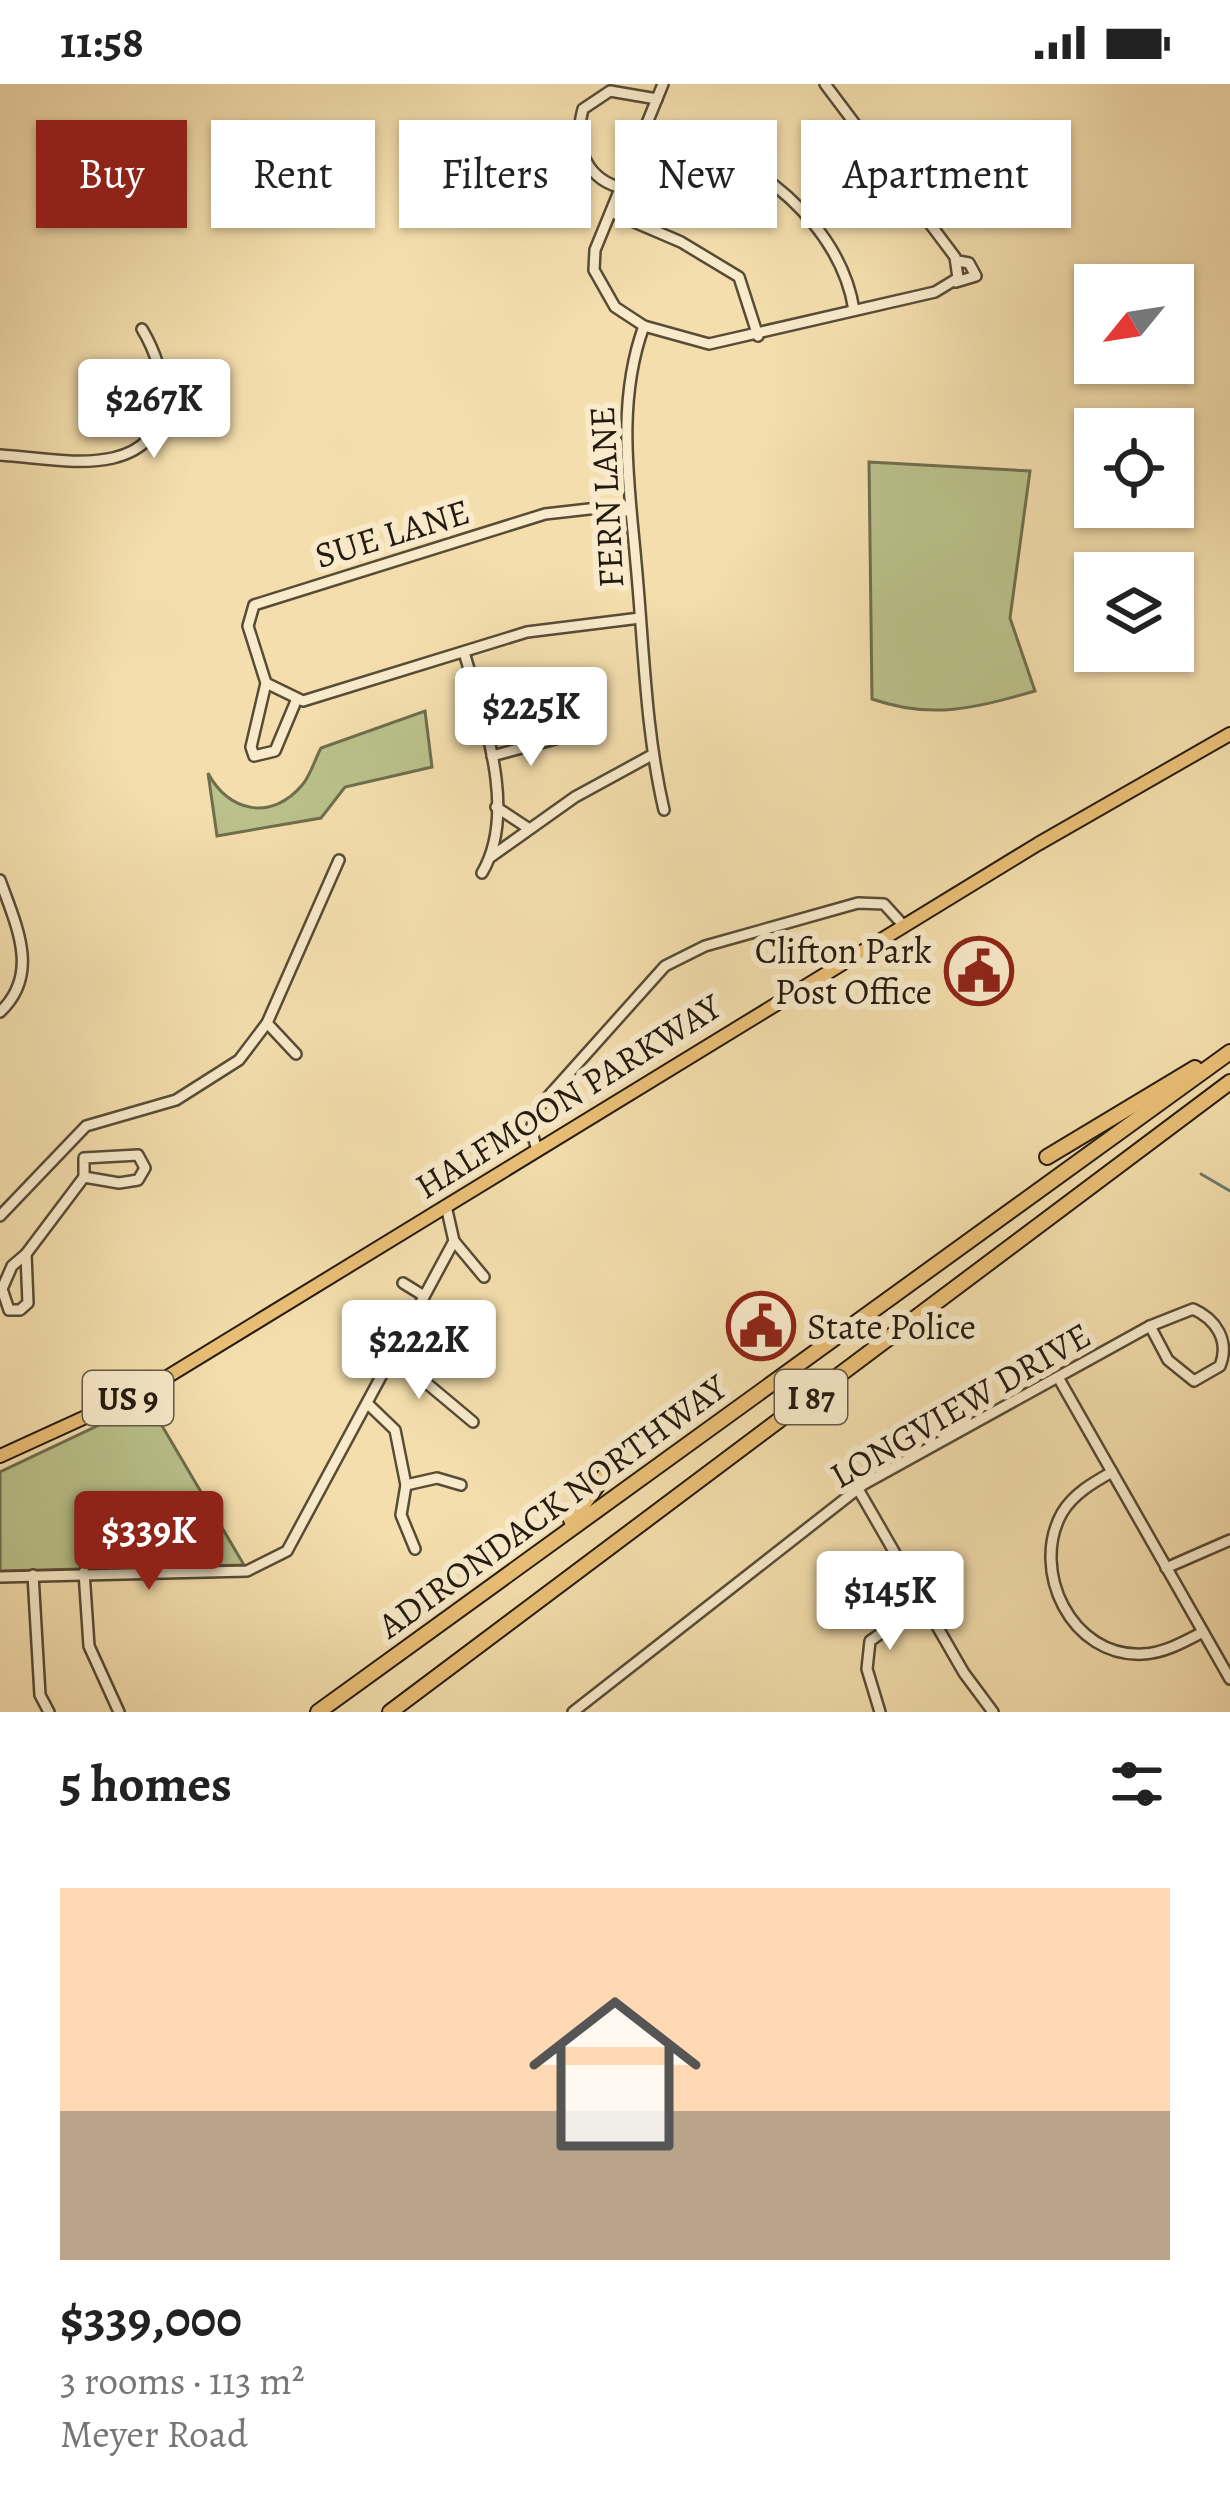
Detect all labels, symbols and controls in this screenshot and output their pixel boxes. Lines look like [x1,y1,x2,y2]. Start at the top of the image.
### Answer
text: 11:58 [60,11,144,73]
chip: Buy [36,120,187,228]
chip: Rent [211,120,375,228]
chip: Filters [399,120,591,228]
chip: New [615,120,777,228]
chip: Apartment [801,120,1071,228]
north arrow [1074,264,1194,384]
map controls [1074,264,1194,672]
pin: $267K [70,359,238,461]
text: $267K [105,371,203,424]
street label: FERN LANE [577,405,635,589]
button: locate [1074,408,1194,528]
street label: SUE LANE [309,486,475,580]
button: layers [1074,552,1194,672]
pin: $225K [447,667,615,769]
text: $225K [482,679,580,732]
place label: Clifton Park Post Office [755,926,932,1016]
public building icon: Clifton Park Post Office [944,936,1014,1006]
street label: HALFMOON PARKWAY [406,981,732,1210]
public building icon: State Police [726,1291,796,1361]
pin: $222K [335,1300,503,1402]
place label: State Police [807,1302,976,1351]
street label: LONGVIEW DRIVE [821,1310,1099,1500]
text: $222K [369,1312,469,1365]
street label: ADIRONDACK NORTHWAY [367,1362,738,1650]
road number: I 87 [775,1370,847,1424]
road number: US 9 [83,1371,173,1425]
pin: $339K [65,1491,233,1593]
text: $339K [101,1503,197,1556]
pin: $145K [806,1551,974,1653]
text: $145K [844,1563,936,1616]
text: 5 homes [60,1749,232,1819]
icon: filters [1104,1751,1170,1817]
icon: home [507,1966,723,2182]
text: $339,000 [60,2284,242,2354]
text: 3 rooms · 113 m² [60,2354,305,2407]
text: Meyer Road [60,2407,248,2460]

